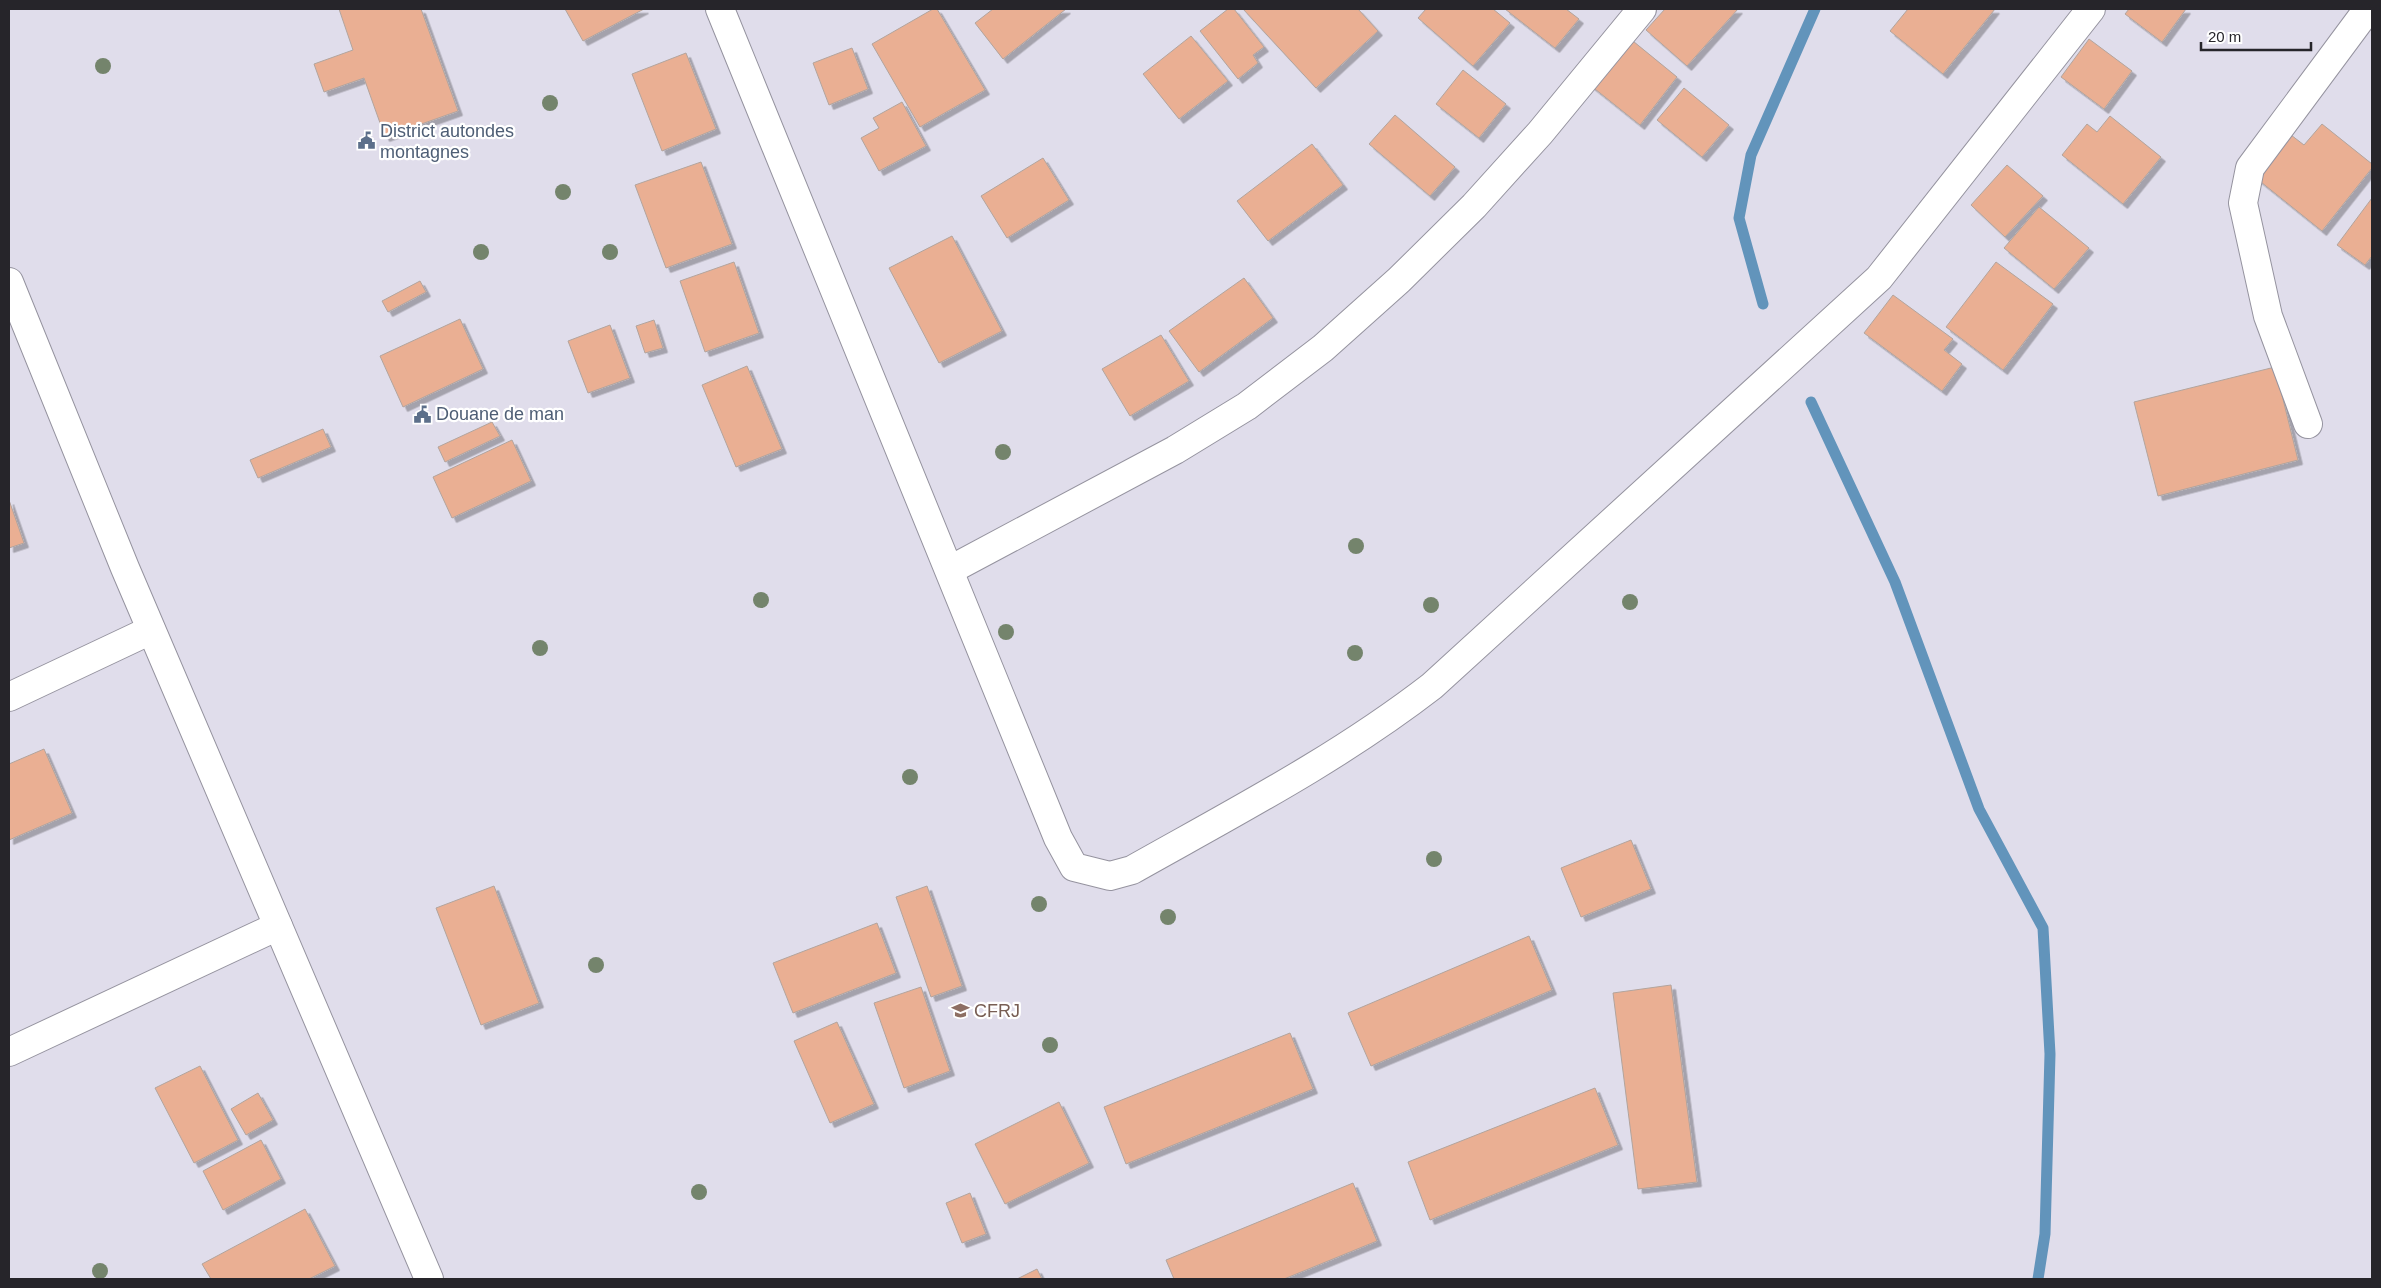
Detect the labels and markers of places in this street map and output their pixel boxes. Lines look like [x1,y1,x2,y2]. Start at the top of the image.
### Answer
place label: District autondes montagnes [380,121,514,162]
public building icon: District autondes montagnes [356,131,376,151]
public building icon: Douane de man [412,404,432,424]
place label: Douane de man [436,404,564,424]
school or university icon: CFRJ [950,1001,970,1021]
place label: CFRJ [974,1001,1020,1021]

